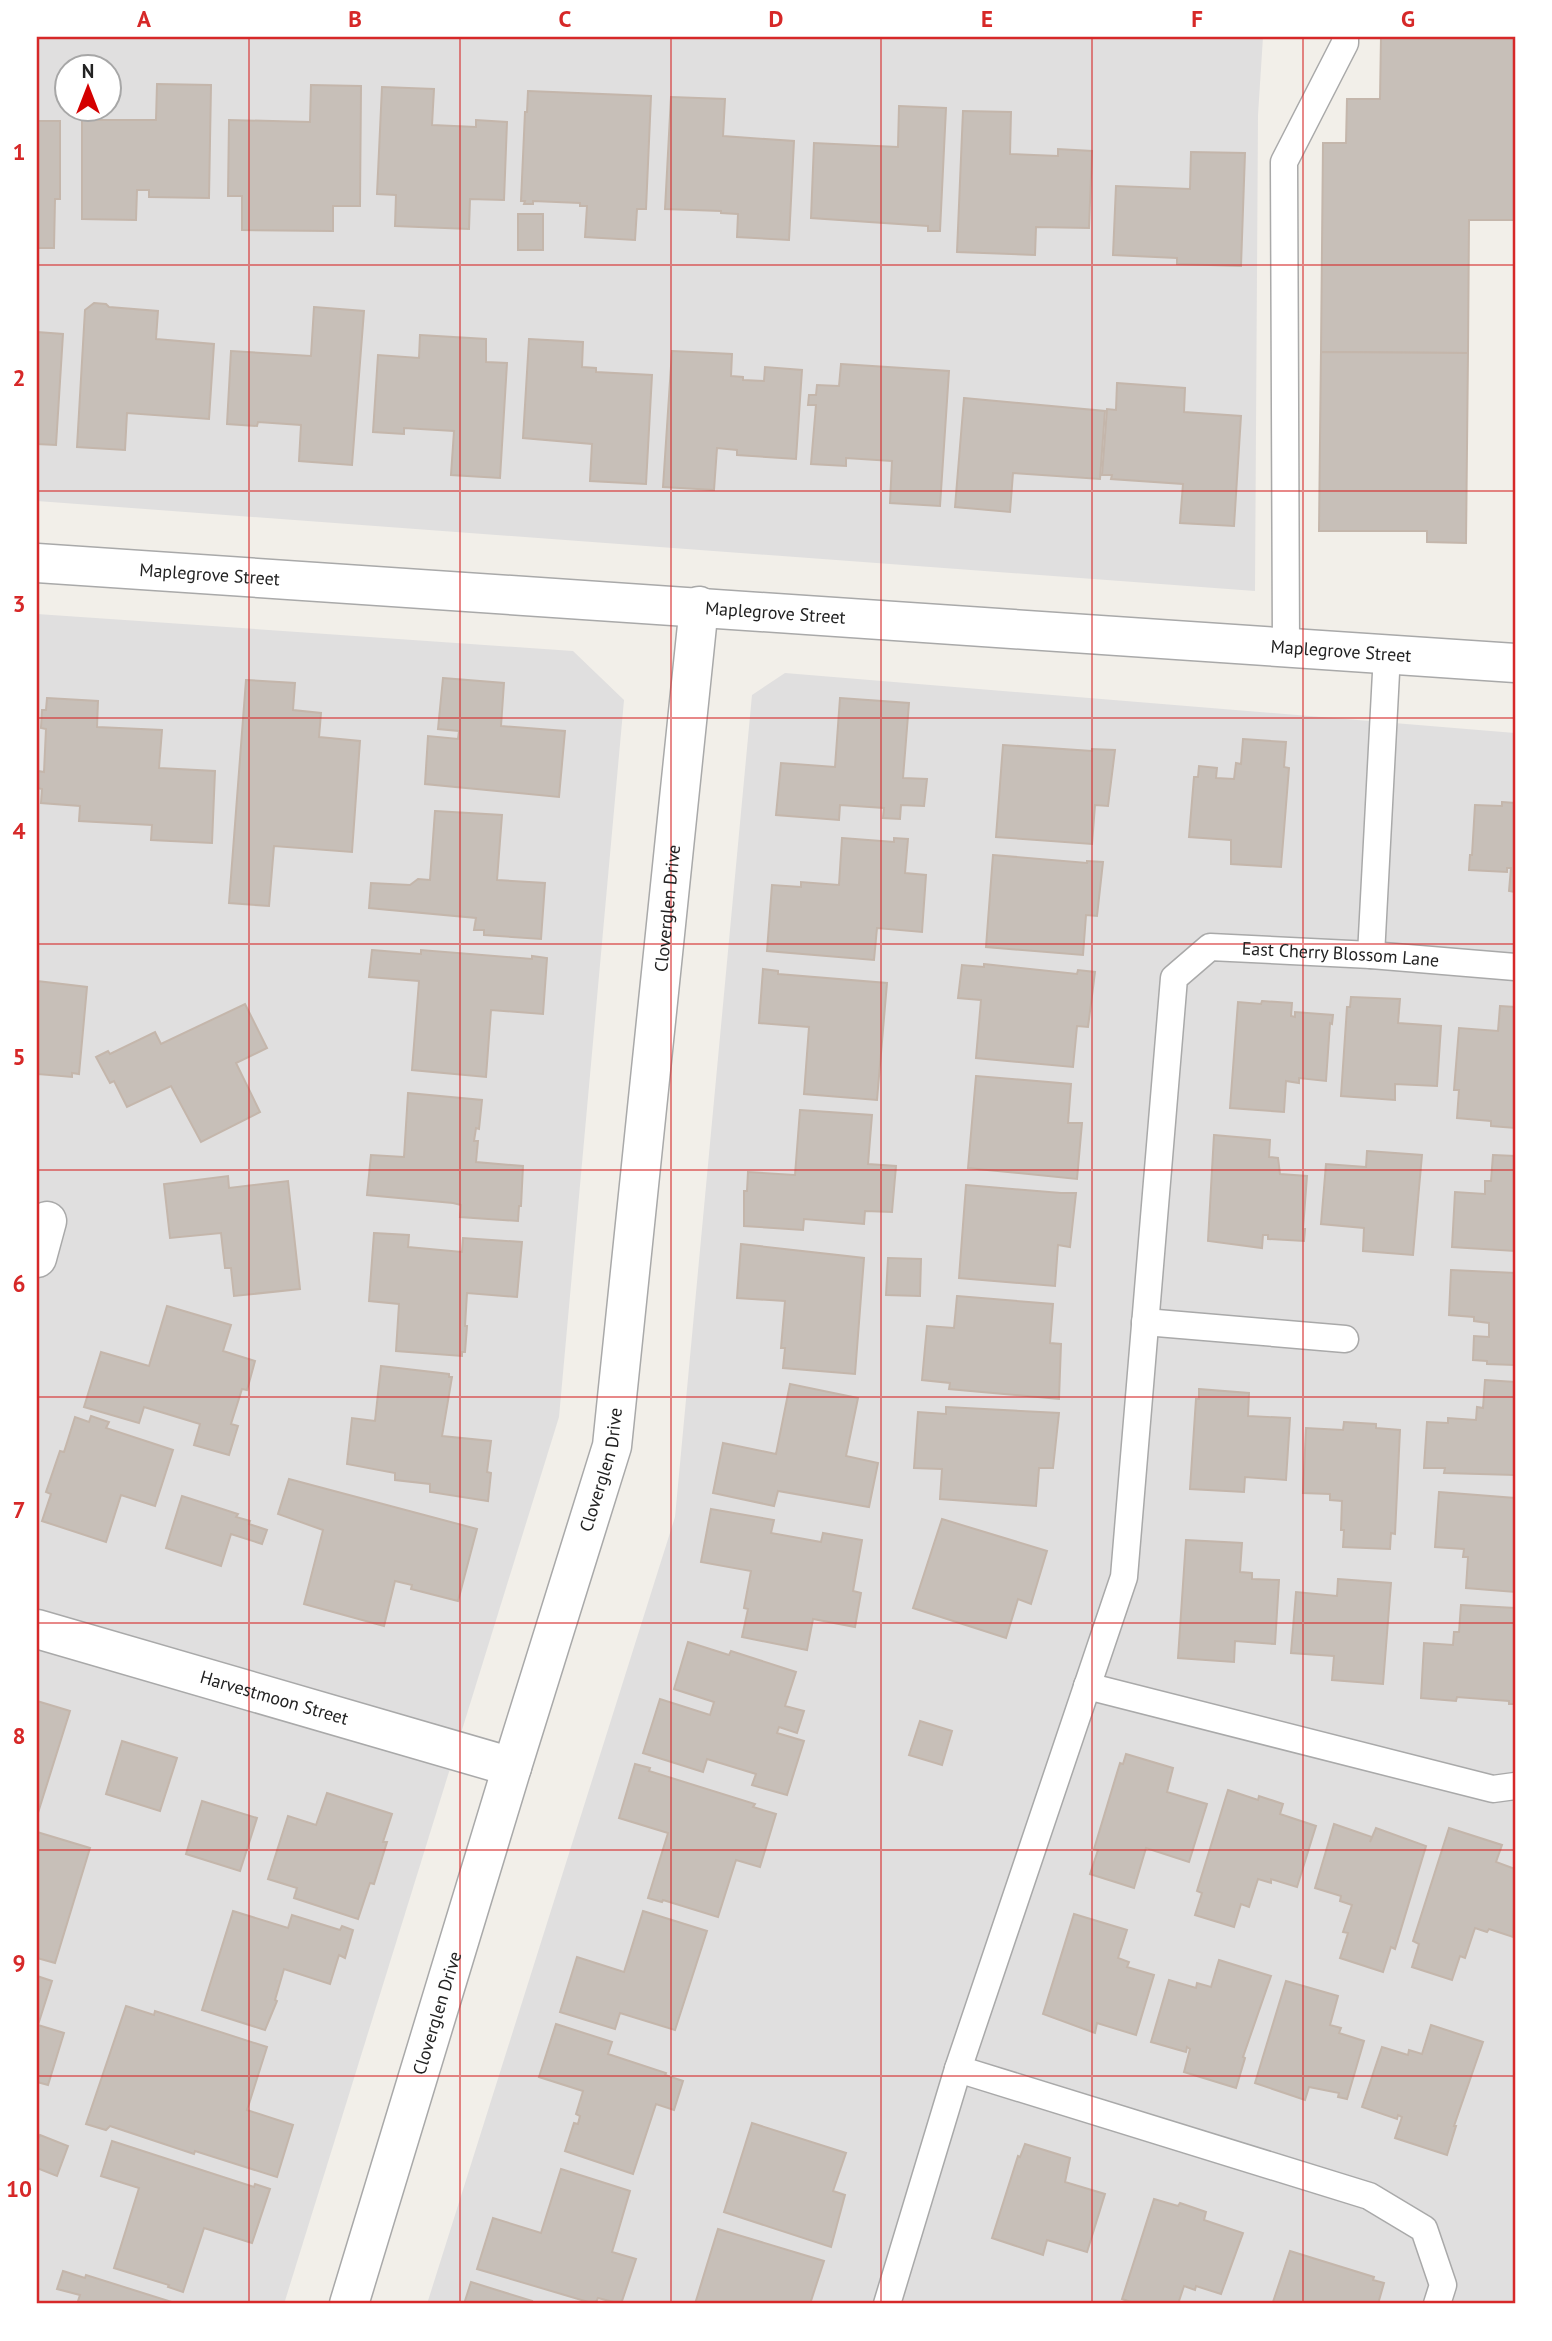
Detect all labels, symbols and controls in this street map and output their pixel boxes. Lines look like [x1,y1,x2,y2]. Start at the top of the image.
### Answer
text: A [137,4,151,33]
text: B [348,4,362,33]
text: C [559,4,572,33]
text: D [769,4,783,33]
text: E [981,4,993,33]
text: F [1191,4,1203,33]
text: G [1401,4,1415,33]
north arrow [52,52,122,122]
text: N [82,59,94,83]
text: 1 [12,137,26,166]
text: 2 [12,363,26,392]
street label: Maplegrove Street [139,558,281,590]
text: 3 [12,589,26,618]
street label: Maplegrove Street [704,596,846,629]
street label: Maplegrove Street [1270,635,1412,667]
text: 4 [12,816,26,845]
street label: Cloverglen Drive [649,843,685,973]
street label: East Cherry Blossom Lane [1241,937,1440,972]
text: 5 [12,1042,26,1071]
text: 6 [12,1269,26,1298]
street label: Cloverglen Drive [574,1406,627,1535]
text: 7 [12,1495,26,1524]
street label: Harvestmoon Street [198,1665,351,1730]
text: 8 [12,1721,26,1750]
text: 9 [12,1948,26,1977]
street label: Cloverglen Drive [407,1948,466,2077]
text: 10 [6,2174,32,2203]

